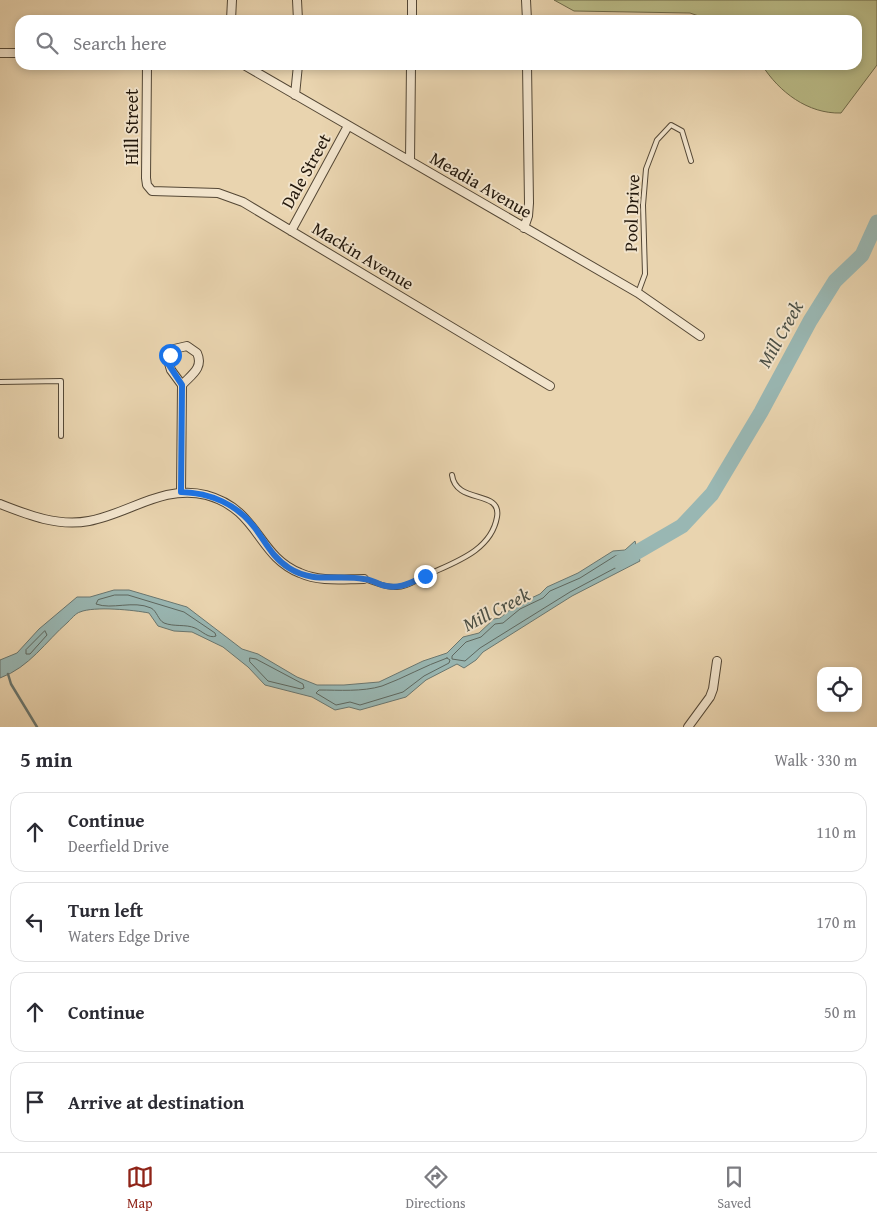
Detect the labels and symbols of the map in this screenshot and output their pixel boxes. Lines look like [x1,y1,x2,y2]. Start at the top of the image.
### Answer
street label: Hill Street [118,88,145,165]
street label: Dale Street [274,128,338,213]
street label: Meadia Avenue [425,144,537,225]
street label: Pool Drive [617,174,646,252]
street label: Mackin Avenue [307,214,419,297]
water label: Mill Creek [750,295,810,372]
route start [159,344,182,367]
route end [414,565,437,588]
water label: Mill Creek [457,580,535,638]

